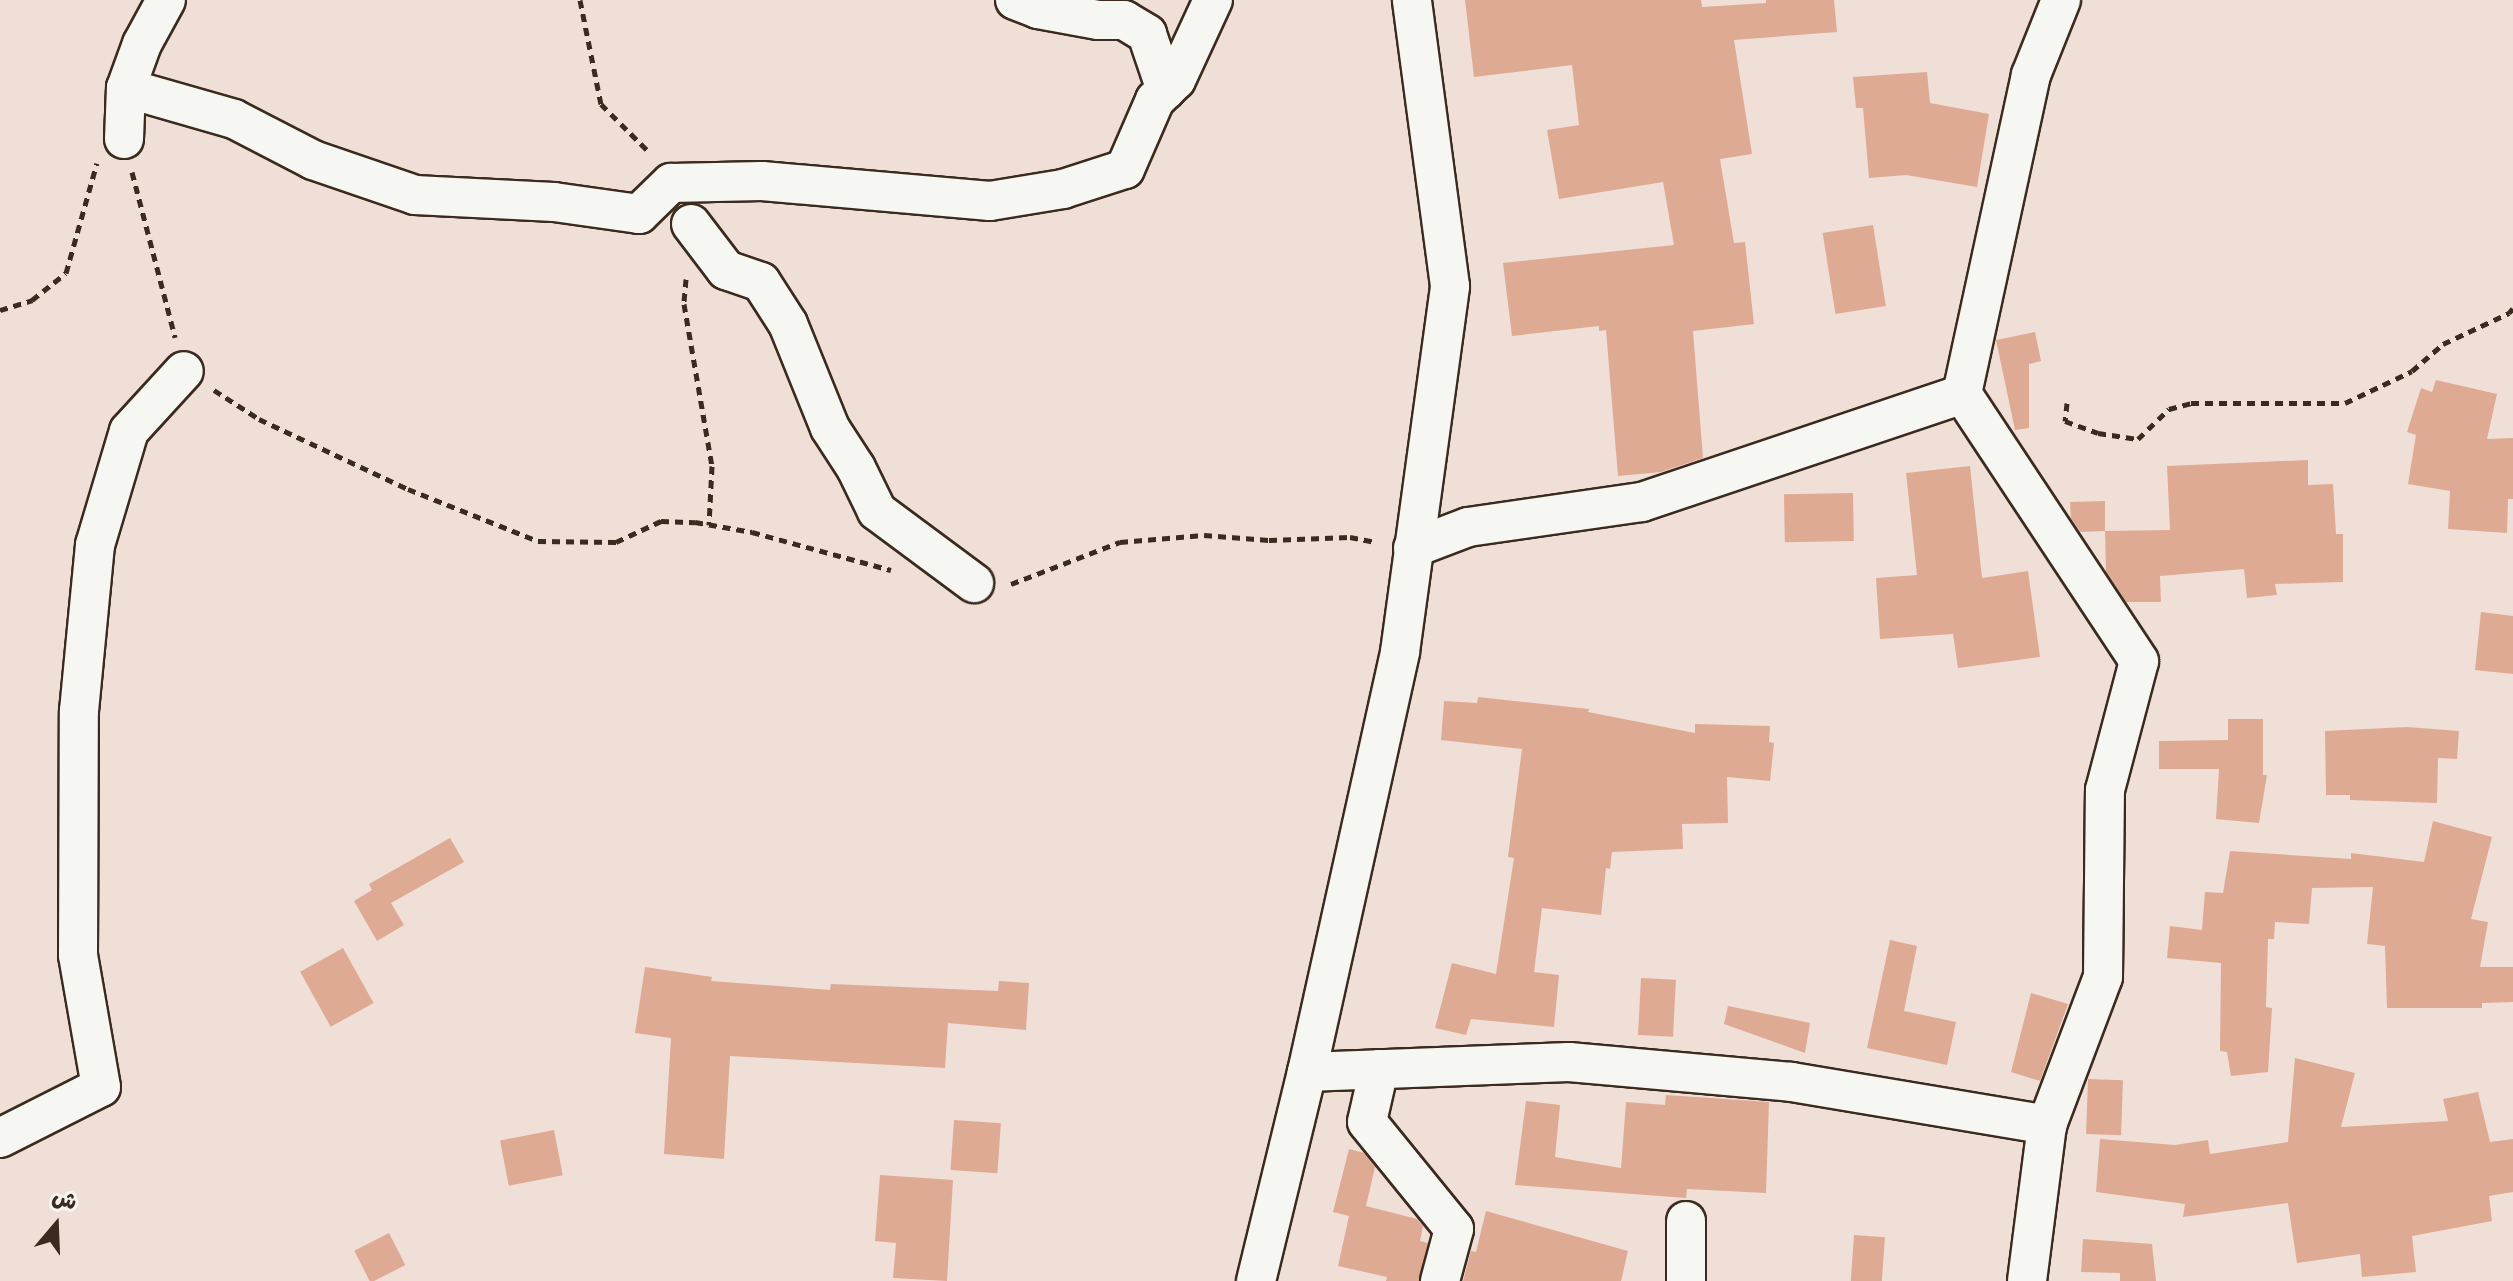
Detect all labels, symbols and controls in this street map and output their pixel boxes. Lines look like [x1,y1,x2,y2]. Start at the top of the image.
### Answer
text: ش [47,1183,80,1220]
north arrow [16,1185,96,1265]

